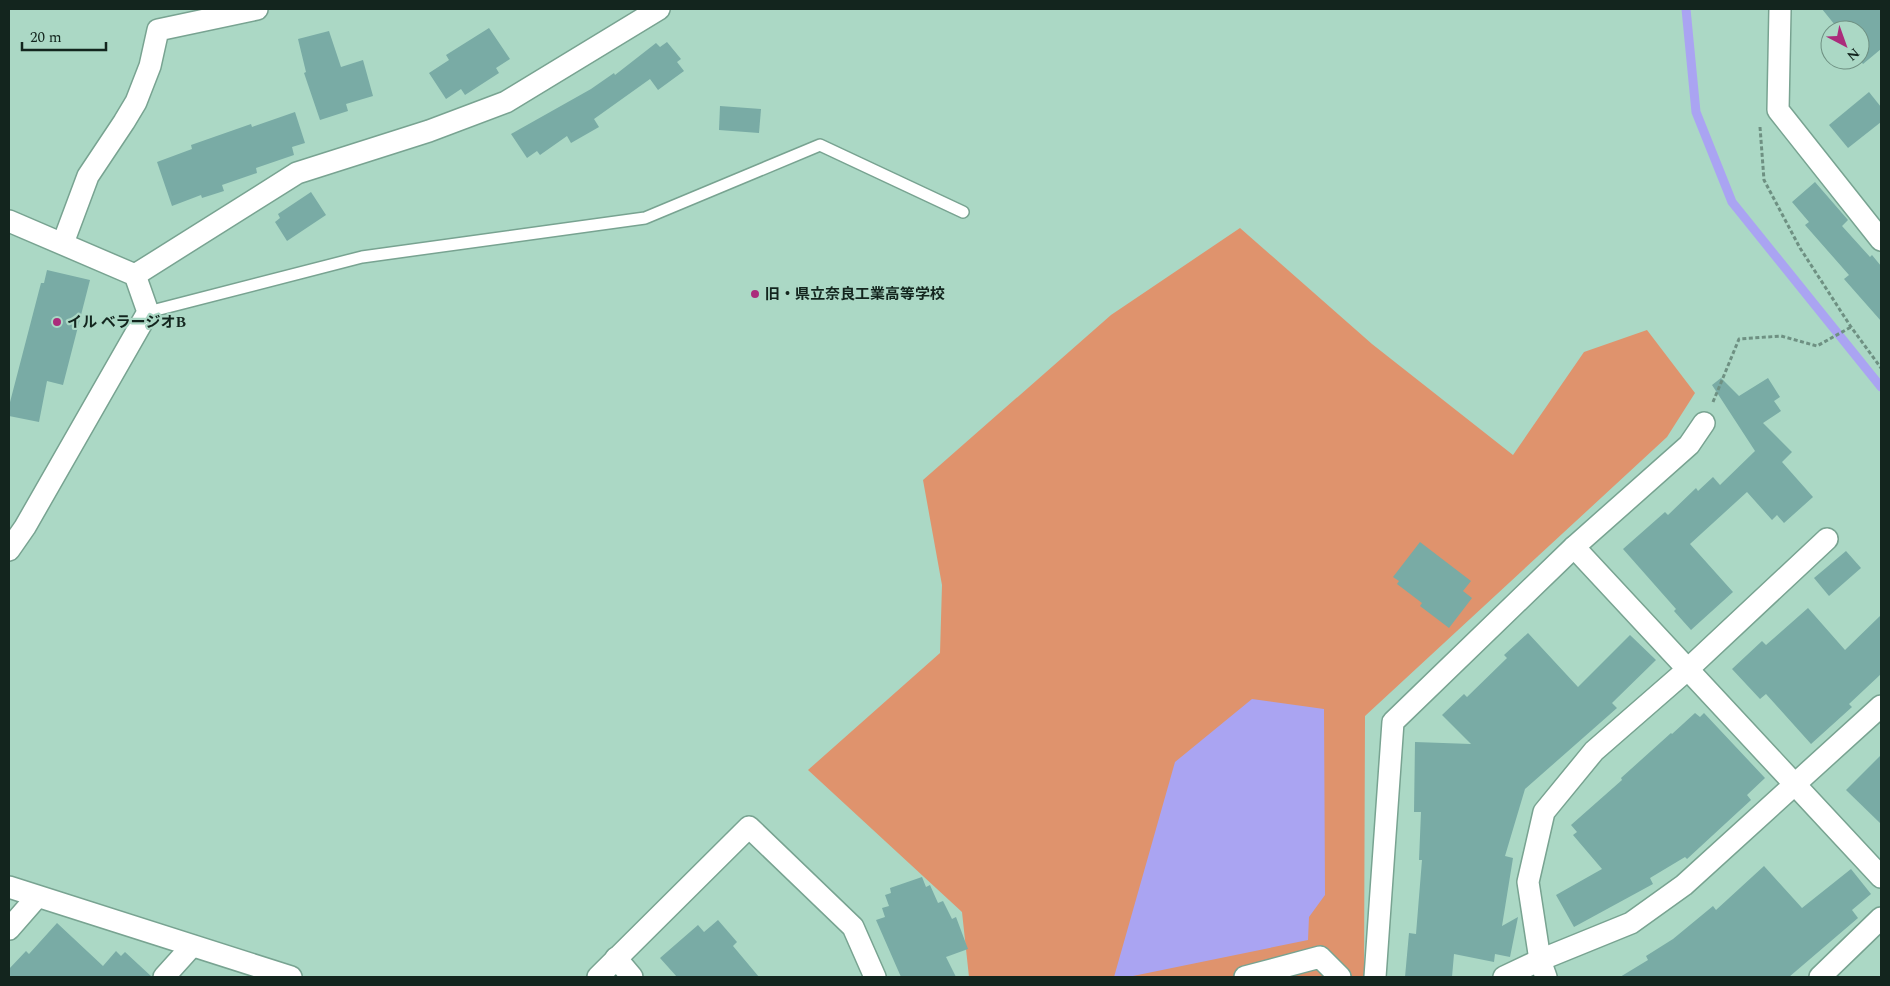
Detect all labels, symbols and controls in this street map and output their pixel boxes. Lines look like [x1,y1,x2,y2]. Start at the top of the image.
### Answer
scale bar [22,20,106,52]
north arrow [1820,20,1870,70]
text: 20 m [30,26,62,49]
text: N [1842,43,1864,66]
place label: 旧・県立奈良工業高等学校 [765,283,945,306]
marker: 旧・県立奈良工業高等学校 [749,288,761,300]
place label: イル ベラージオB [67,311,186,334]
marker: イル ベラージオB [51,316,63,328]

